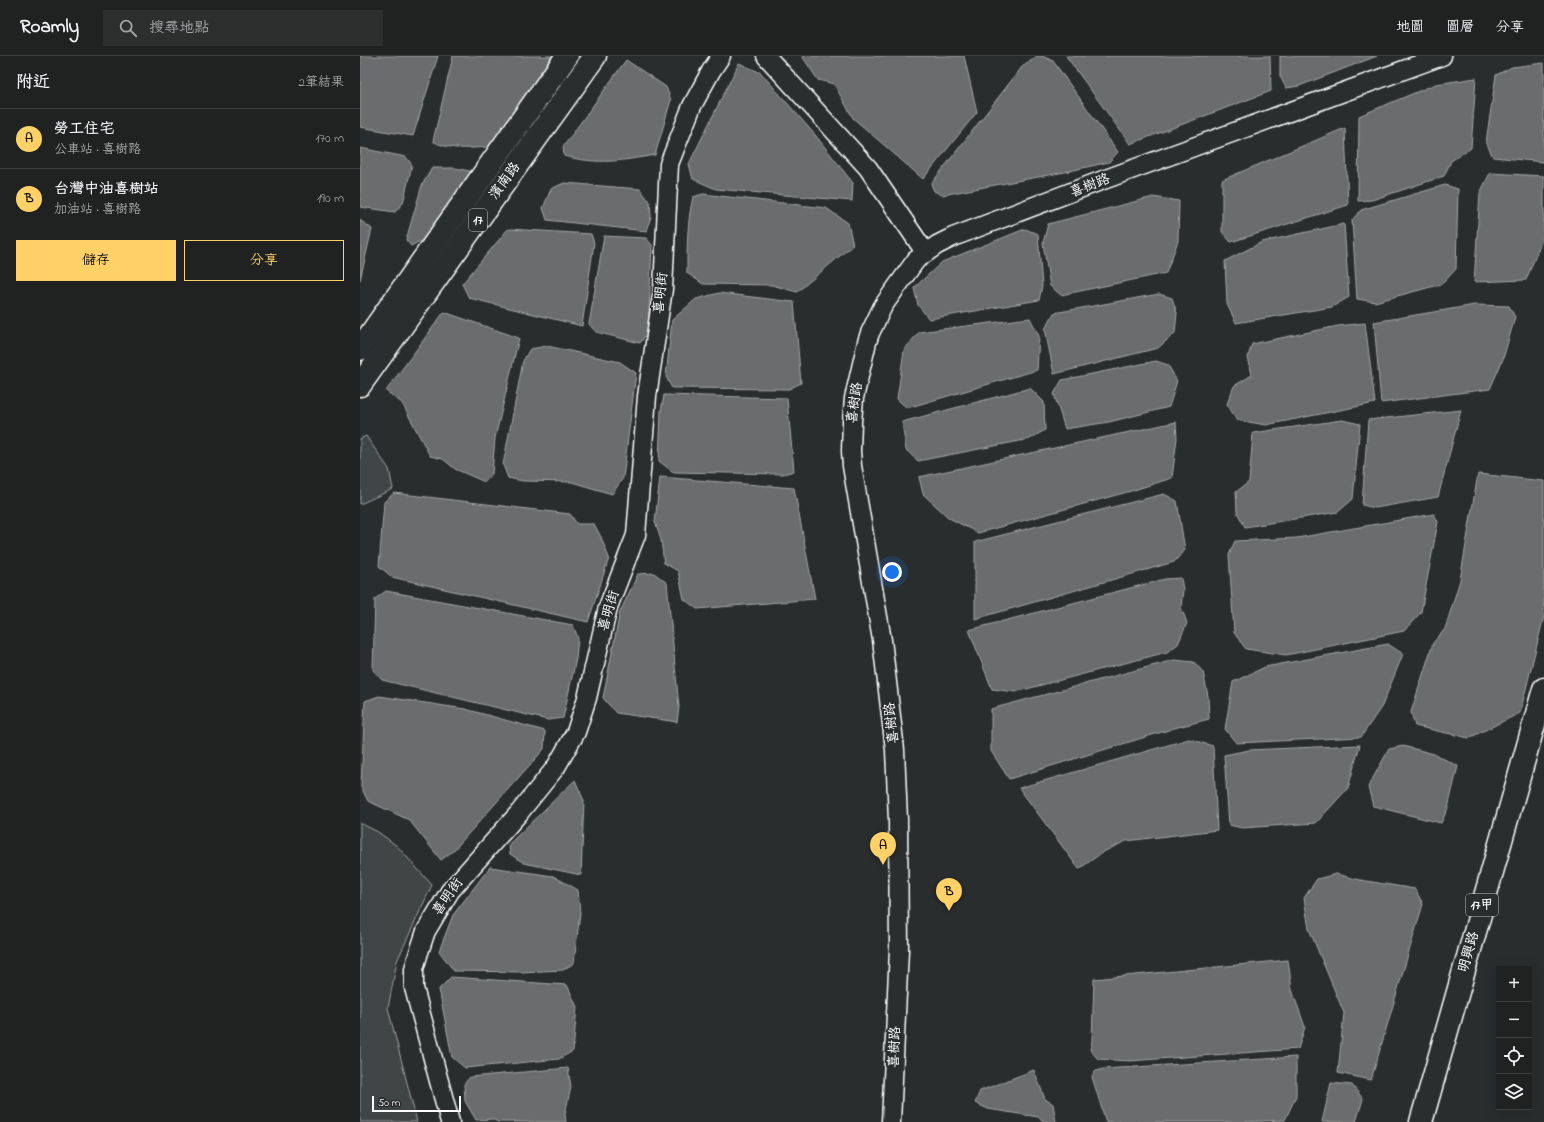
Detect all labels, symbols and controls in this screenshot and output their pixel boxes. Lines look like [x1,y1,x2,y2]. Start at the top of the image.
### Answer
search box [103,10,383,46]
text: Roamly [20,14,79,41]
icon: search [117,17,139,39]
text: 搜尋地點 [149,17,209,39]
text: 地圖 [1396,17,1424,38]
text: 圖層 [1446,17,1474,38]
text: 分享 [1496,17,1524,38]
text: 附近 [16,70,50,95]
text: 2筆結果 [299,73,344,92]
text: 勞工住宅 [54,118,114,140]
text: A [25,129,33,148]
text: 170 m [316,129,344,148]
text: 公車站 · 喜樹路 [54,140,141,159]
street label: 濱南路 [484,158,526,204]
street label: 喜樹路 [1067,169,1113,203]
text: 台灣中油喜樹站 [54,178,159,200]
text: B [25,189,33,208]
text: 190 m [317,189,344,208]
text: 加油站 · 喜樹路 [54,200,141,219]
road number: 17 [469,209,487,231]
button: 儲存 [16,240,176,281]
button: 分享 [184,240,344,281]
street label: 喜明街 [648,271,674,315]
street label: 喜樹路 [842,381,868,425]
your location [882,562,902,582]
street label: 喜明街 [593,588,625,634]
street label: 喜樹路 [879,701,905,745]
pin: A [870,832,896,865]
street label: 喜明街 [427,874,469,920]
pin: B [936,878,962,911]
road number: 17甲 [1466,894,1498,916]
street label: 明興路 [1453,929,1485,975]
map controls [1496,966,1532,1110]
button: + [1496,966,1532,1002]
button: − [1496,1002,1532,1038]
street label: 喜樹路 [883,1025,907,1069]
button: locate [1496,1038,1532,1074]
button: layers [1496,1074,1532,1110]
scale bar [372,1094,461,1113]
text: 50 m [378,1095,400,1111]

